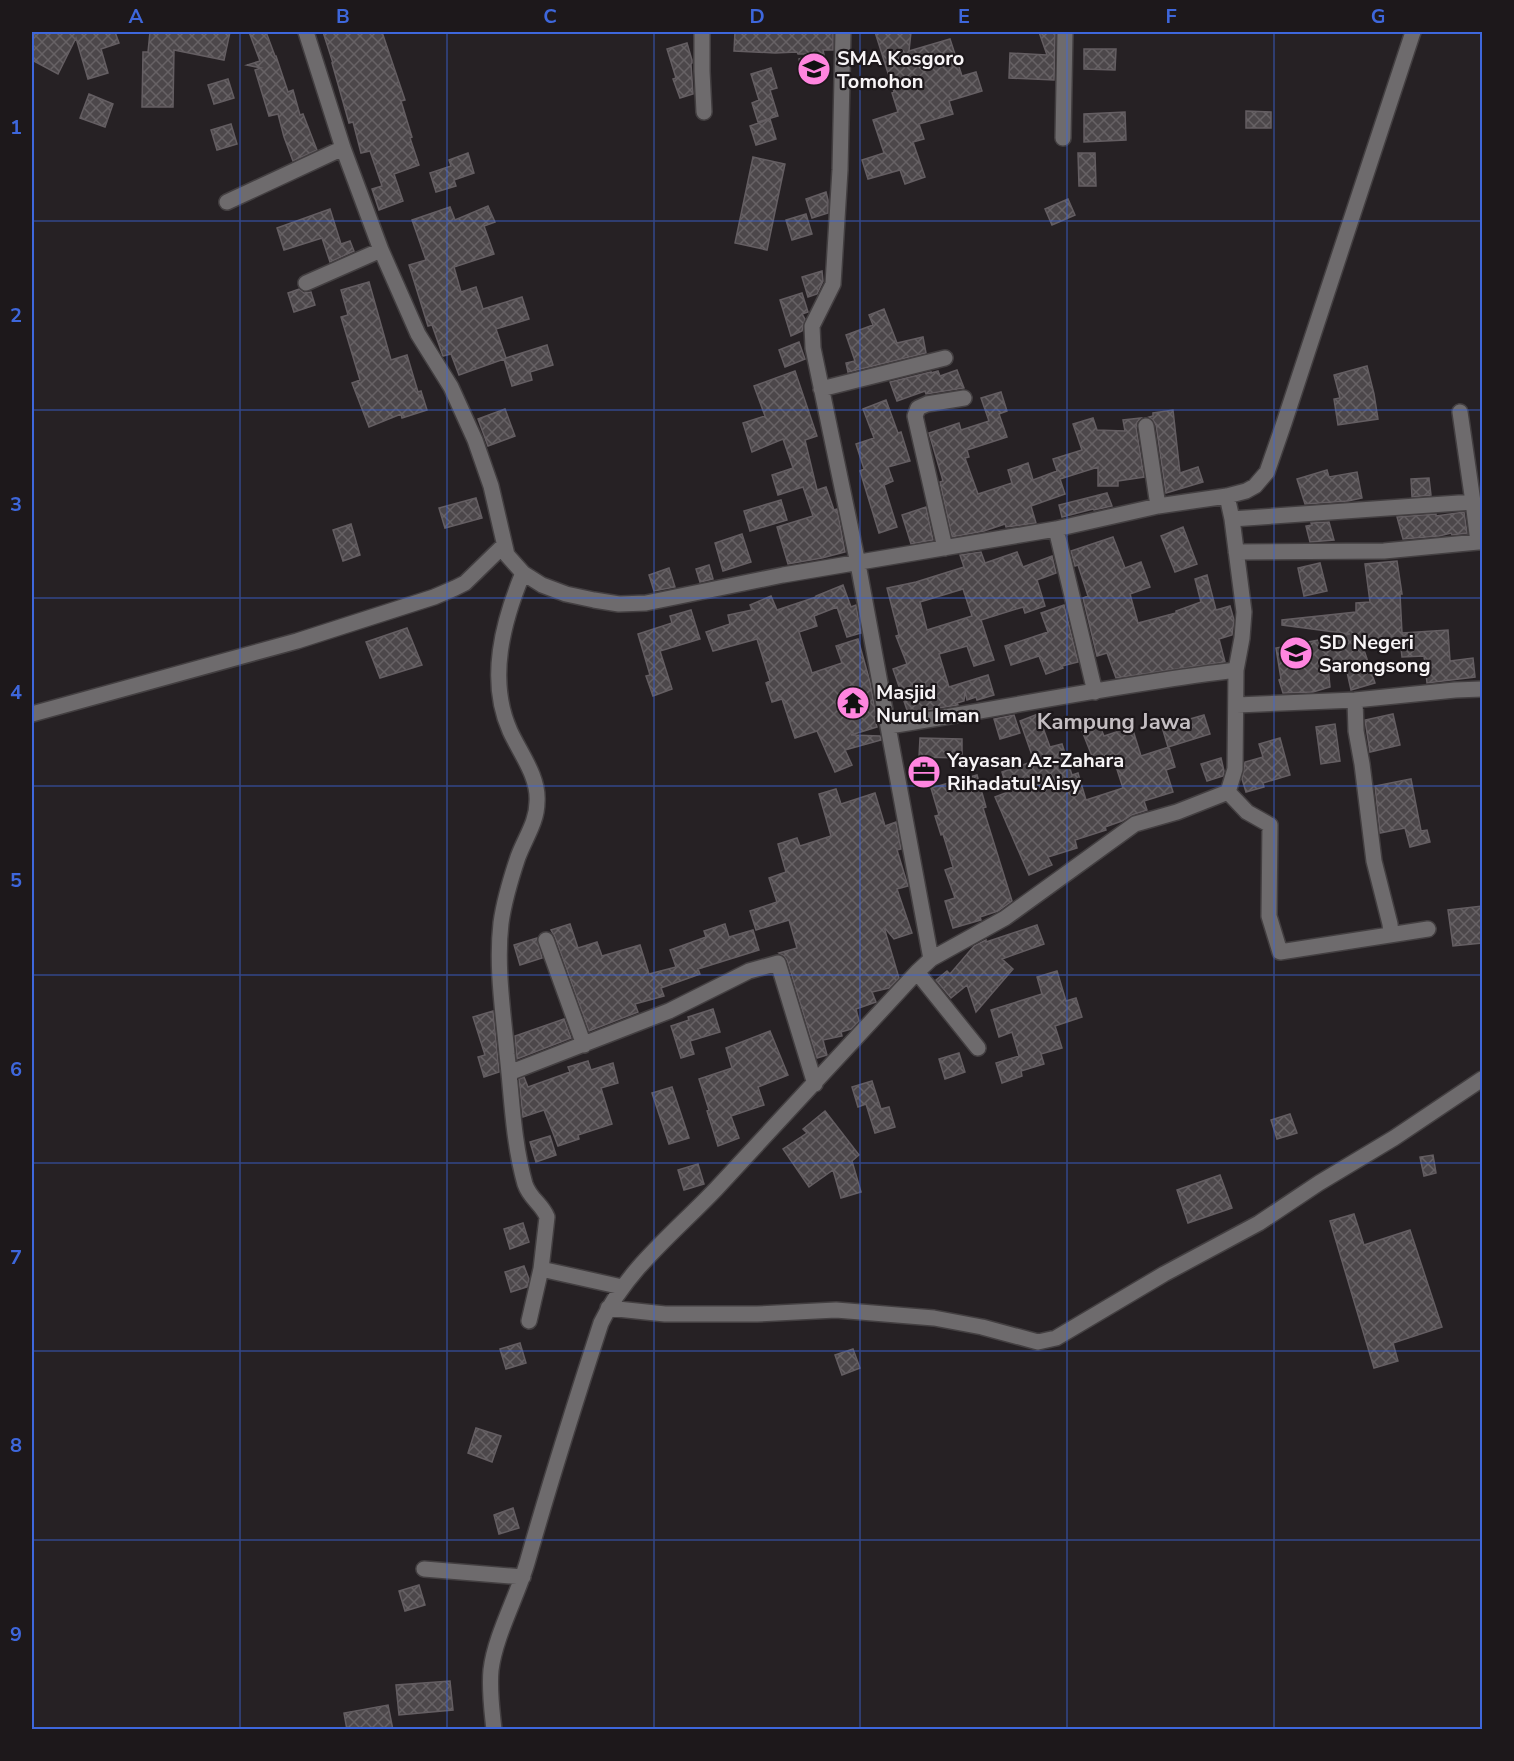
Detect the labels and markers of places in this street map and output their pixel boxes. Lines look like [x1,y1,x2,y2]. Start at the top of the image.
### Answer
place label: SMA Kosgoro Tomohon [837,45,964,95]
school or university icon: SMA Kosgoro Tomohon [796,51,832,87]
place label: SD Negeri Sarongsong [1319,629,1431,679]
school or university icon: SD Negeri Sarongsong [1278,635,1314,671]
place label: Masjid Nurul Iman [876,679,980,729]
temple icon: Masjid Nurul Iman [835,685,871,721]
place label: Yayasan Az-Zahara Rihadatul'Aisy [946,747,1124,797]
office icon: Yayasan Az-Zahara Rihadatul'Aisy [906,754,942,790]

